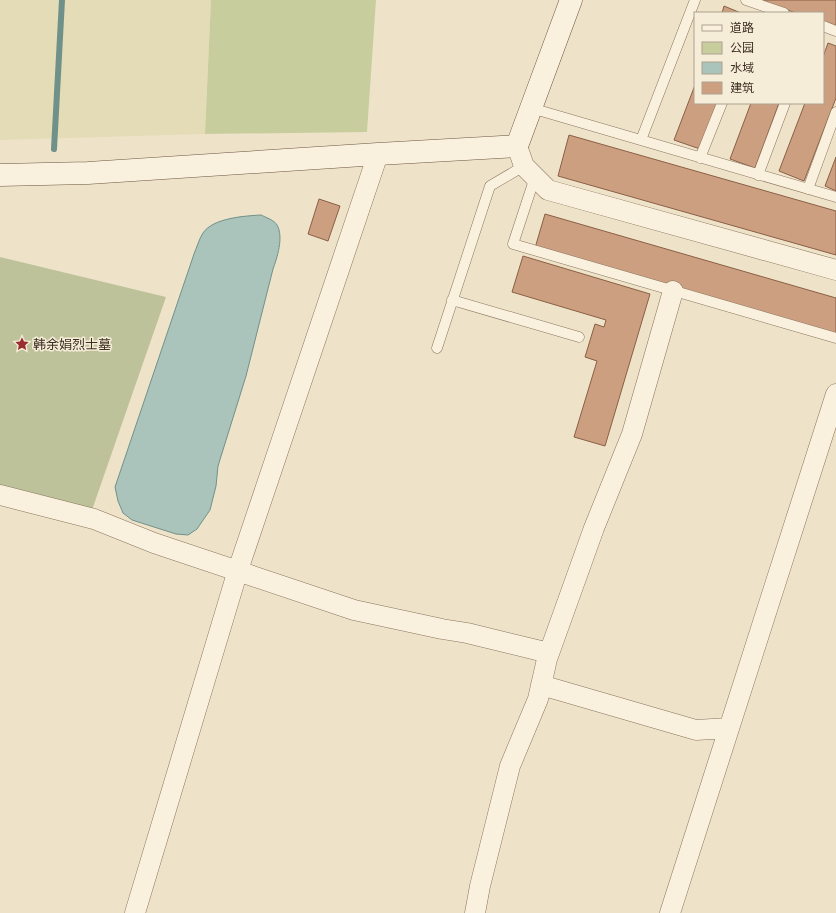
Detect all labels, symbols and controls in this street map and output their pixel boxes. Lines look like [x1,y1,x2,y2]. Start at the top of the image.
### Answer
legend [694,12,824,104]
text: 道路 [730,19,754,38]
text: 公园 [730,39,754,58]
text: 水域 [730,59,754,78]
text: 建筑 [730,79,754,98]
place label: 韩余娟烈士墓 [33,335,111,355]
place icon: 韩余娟烈士墓 [14,336,30,352]

